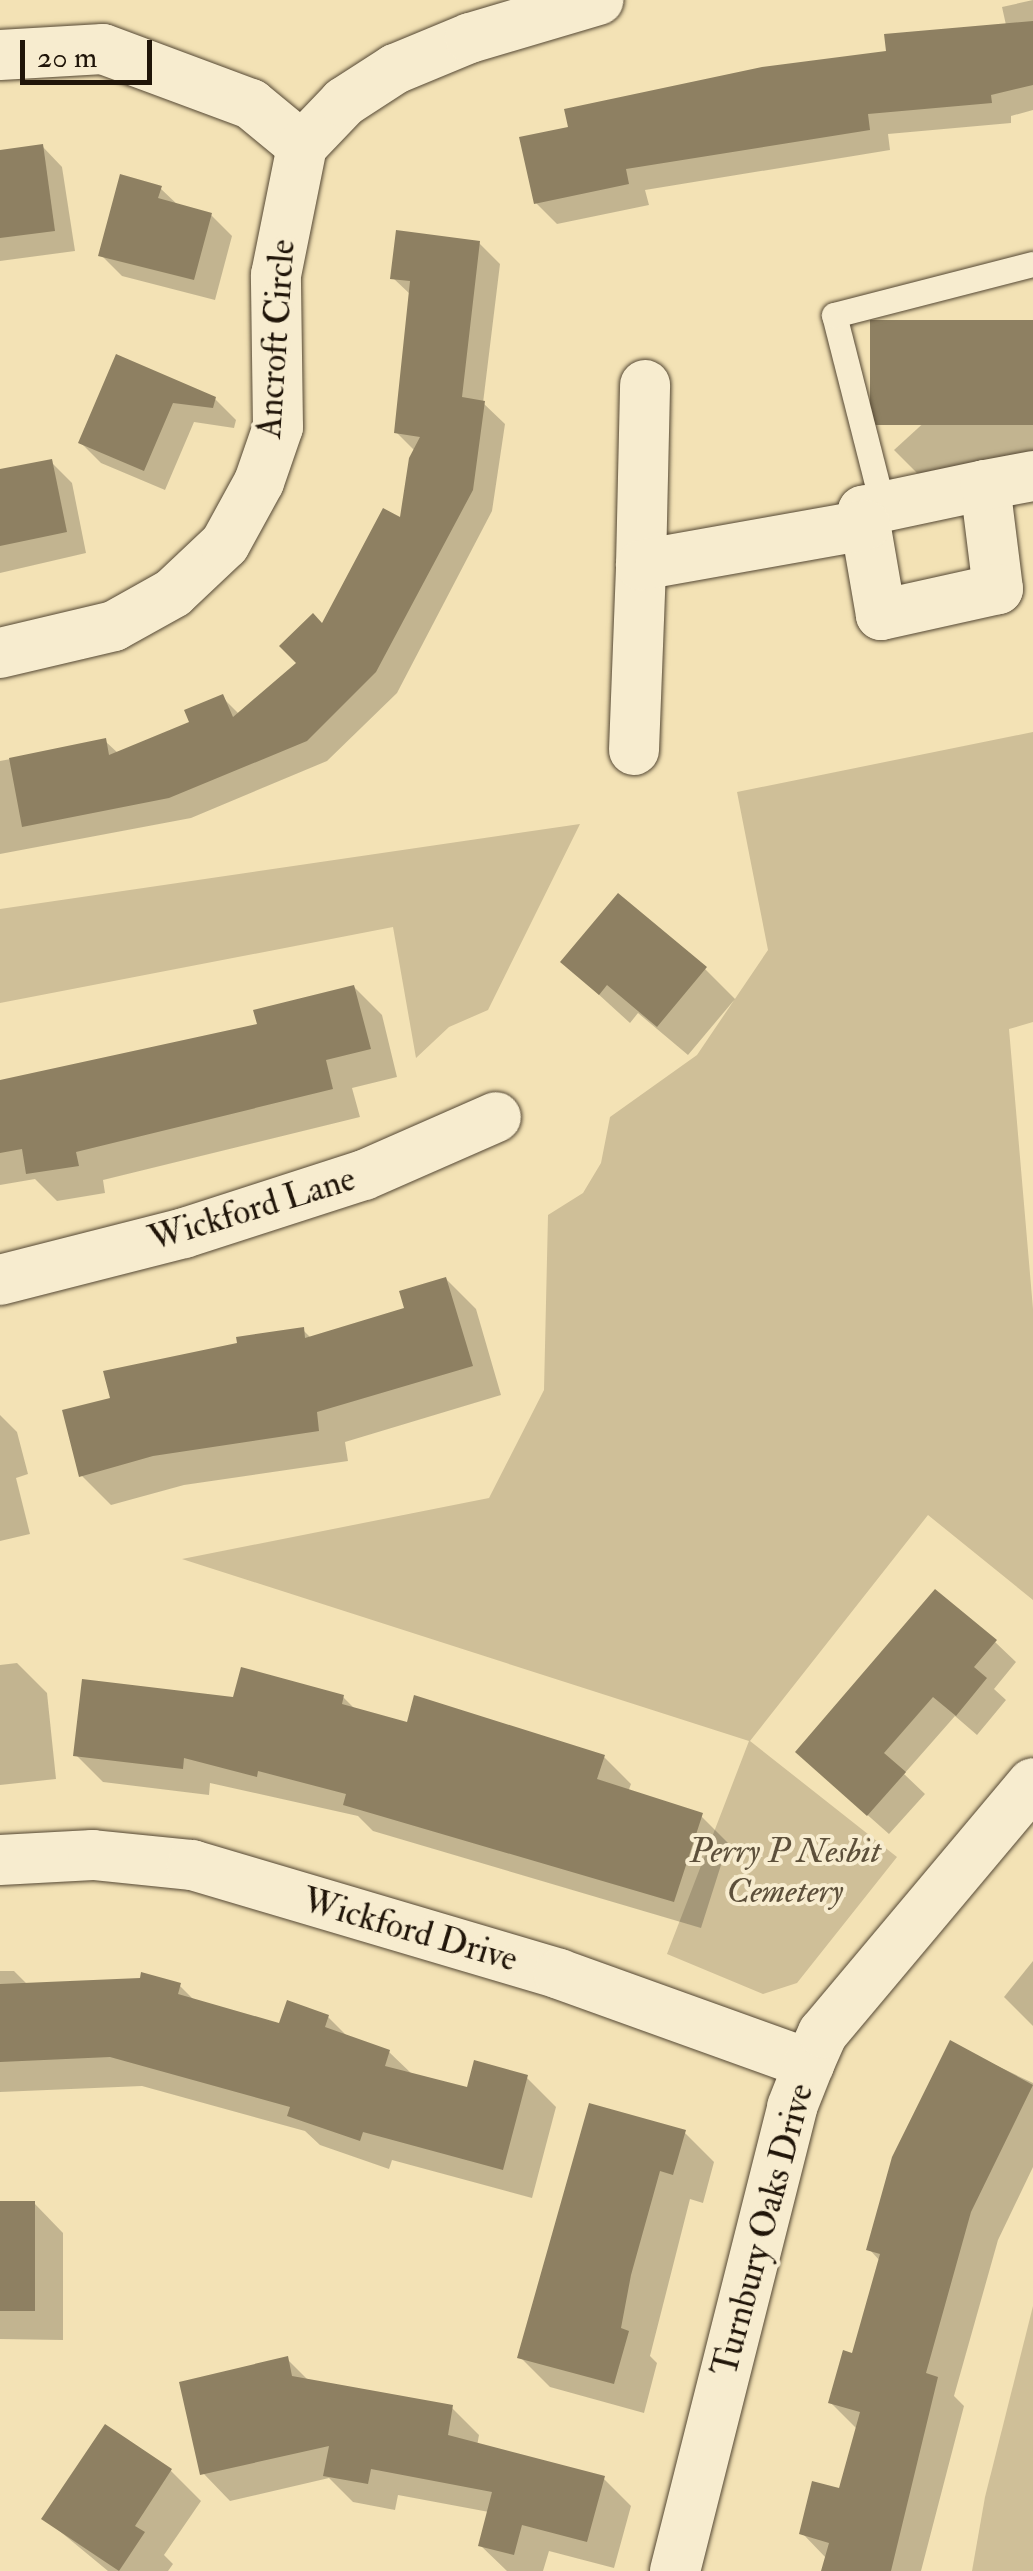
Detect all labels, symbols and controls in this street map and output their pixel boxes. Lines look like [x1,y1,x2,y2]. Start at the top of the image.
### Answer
scale bar [25,20,158,82]
text: 20 m [37,39,97,76]
street label: Ancroft Circle [248,238,304,440]
street label: Wickford Lane [144,1158,360,1260]
park label: Perry P Nesbit Cemetery [689,1830,881,1912]
street label: Wickford Drive [298,1879,522,1981]
street label: Turnbury Oaks Drive [704,2079,822,2381]

